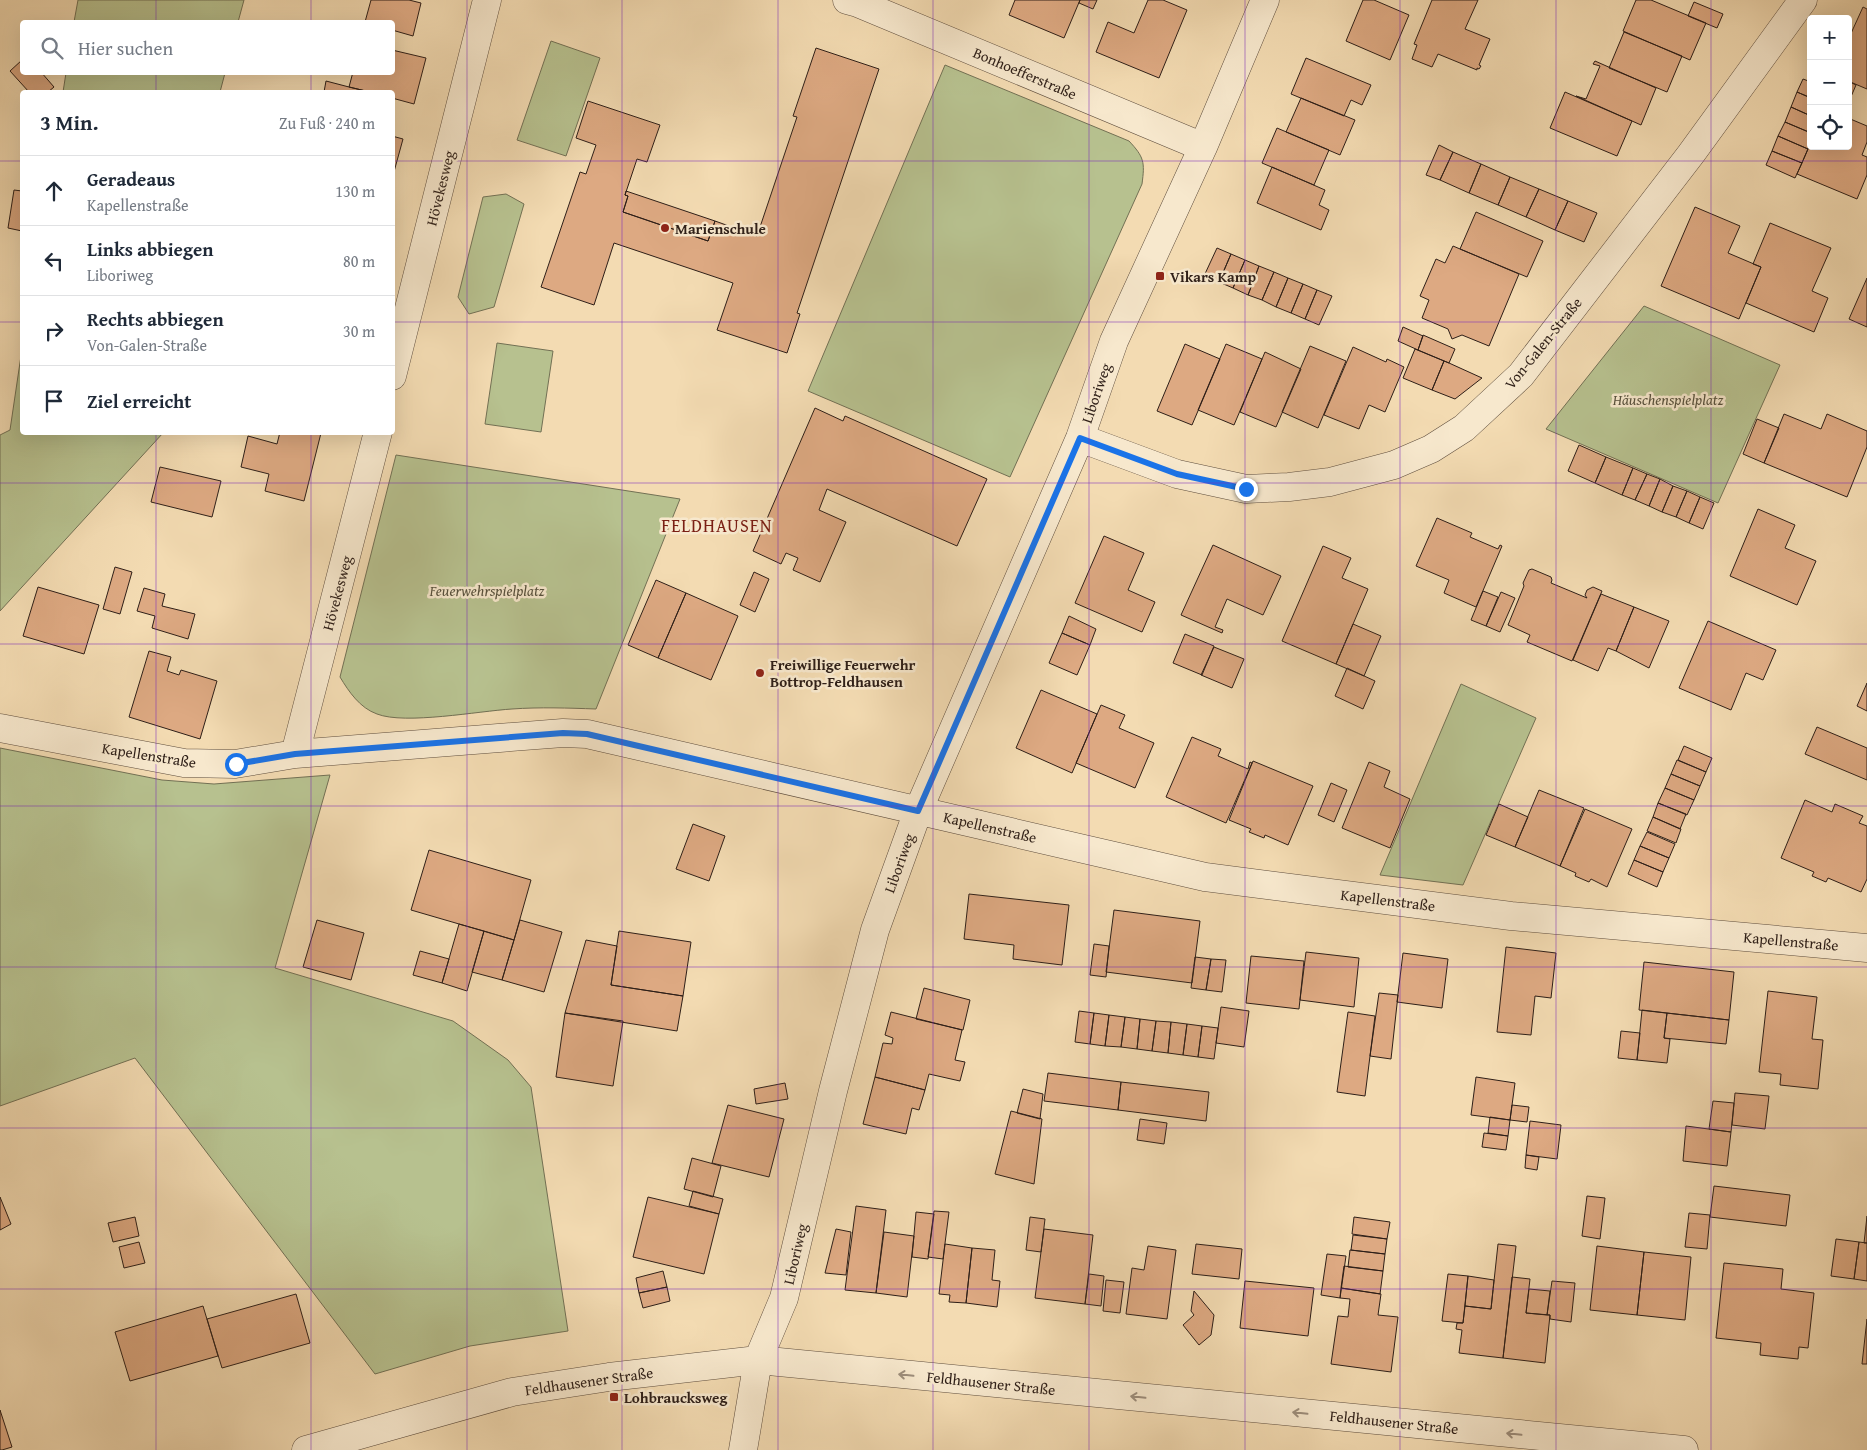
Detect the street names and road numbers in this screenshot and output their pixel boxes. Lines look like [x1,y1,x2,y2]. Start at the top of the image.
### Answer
street label: Bonhoefferstraße [970,42,1080,104]
street label: Hövekesweg [421,148,460,228]
street label: Von-Galen-Straße [1499,293,1587,393]
street label: Liboriweg [1076,360,1116,426]
street label: Hövekesweg [317,553,357,633]
street label: Kapellenstraße [100,737,198,773]
street label: Kapellenstraße [941,806,1039,848]
street label: Liboriweg [878,830,920,896]
street label: Kapellenstraße [1339,884,1437,916]
street label: Kapellenstraße [1743,926,1839,956]
street label: Liboriweg [778,1221,812,1287]
street label: Feldhausener Straße [524,1362,654,1400]
street label: Feldhausener Straße [926,1366,1056,1400]
street label: Feldhausener Straße [1329,1405,1459,1439]

